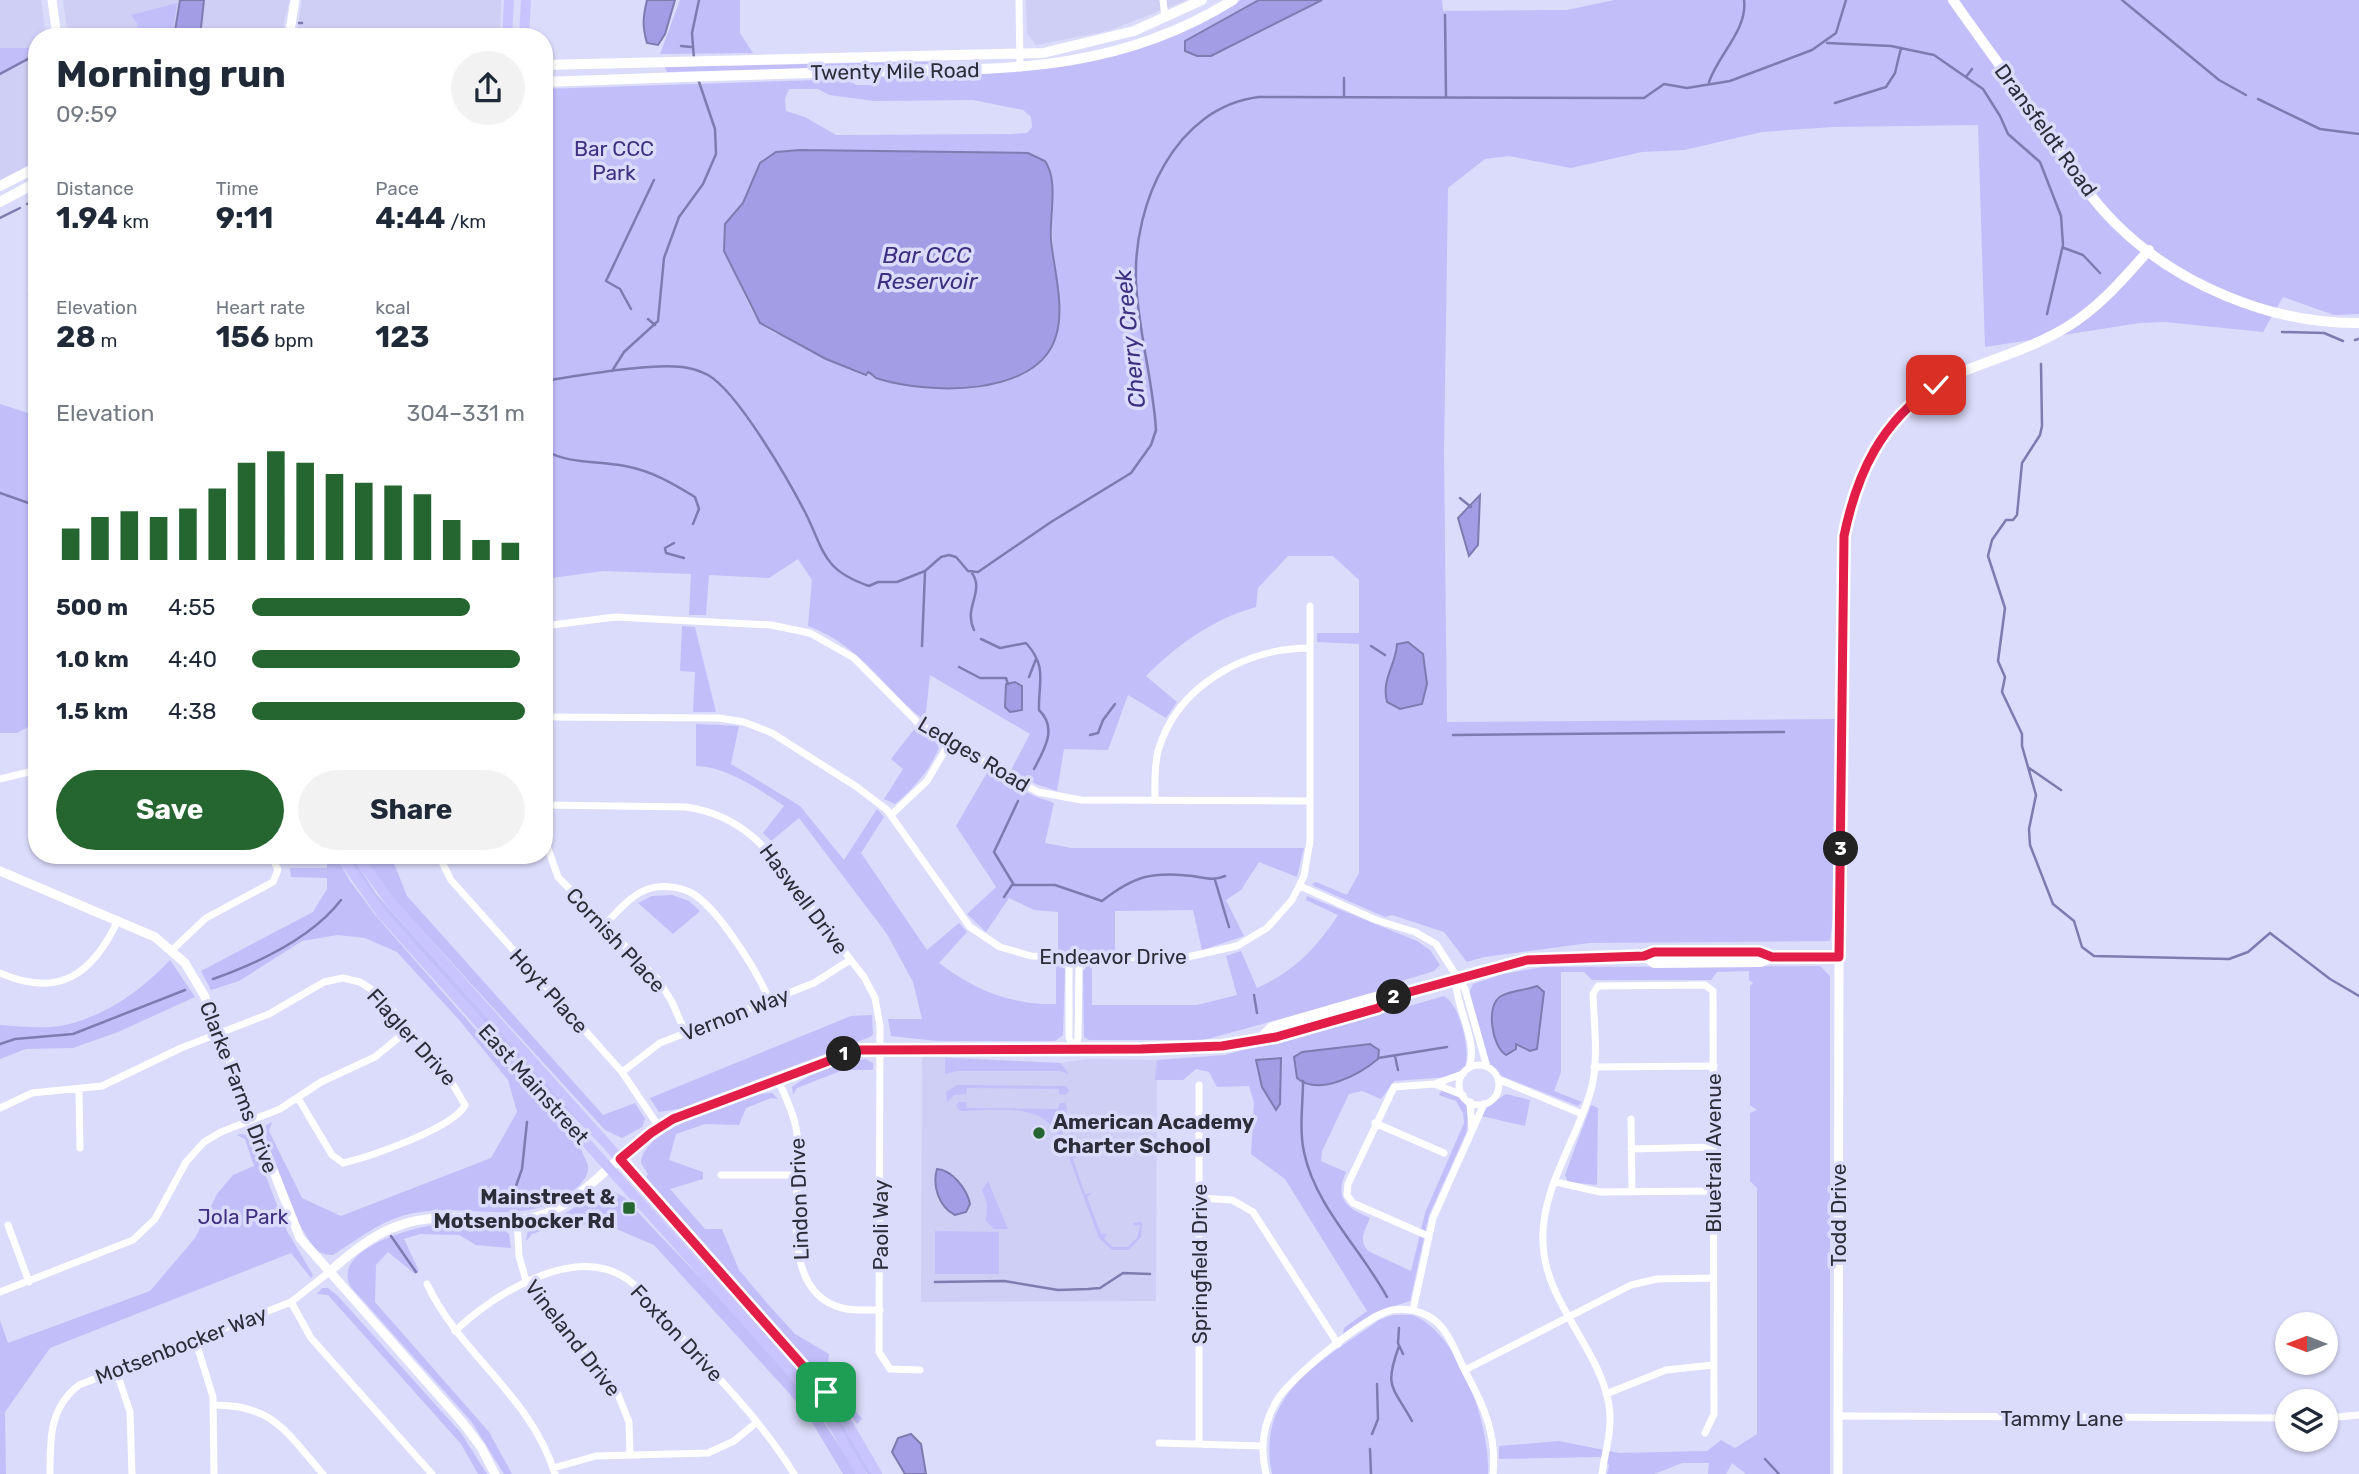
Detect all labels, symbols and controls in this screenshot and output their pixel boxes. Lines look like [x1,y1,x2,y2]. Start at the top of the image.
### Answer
text: Morning run [56,51,286,97]
button: share [451,51,525,125]
street label: Twenty Mile Road [810,57,980,85]
street label: Dransfeldt Road [1990,59,2102,201]
text: 09:59 [56,100,117,128]
park label: Bar CCC Park [574,136,654,185]
text: Distance [56,177,134,200]
text: Time [216,177,259,200]
text: Pace [375,177,419,200]
text: 1.94 [56,200,118,236]
text: 9:11 [216,200,273,236]
text: 4:44 [375,200,446,236]
text: km [118,210,149,233]
text: /km [446,210,486,233]
water label: Bar CCC Reservoir [877,241,979,295]
water label: Cherry Creek [1109,267,1151,410]
text: Elevation [56,296,137,319]
text: Heart rate [216,296,305,319]
text: kcal [375,296,410,319]
text: 28 [56,319,96,355]
text: 156 [216,319,269,355]
text: 123 [375,319,430,355]
text: m [96,329,117,352]
text: bpm [269,329,314,352]
pin [1906,355,1966,415]
icon: check [1917,366,1955,404]
text: Elevation [56,399,155,427]
text: 304–331 m [406,399,525,427]
text: 500 m [56,593,128,621]
text: 4:55 [168,593,216,621]
text: 1.0 km [56,645,129,673]
text: 4:40 [168,645,217,673]
text: 1.5 km [56,697,128,725]
text: 4:38 [168,697,217,725]
street label: Ledges Road [914,711,1034,797]
button: Save [56,770,284,850]
button: Share [298,770,525,850]
pin: 3 [1824,832,1858,866]
text: 3 [1834,837,1847,860]
street label: Haswell Drive [755,839,853,959]
street label: Cornish Place [561,882,671,998]
street label: Hoyt Place [505,944,593,1038]
street label: Endeavor Drive [1039,944,1187,969]
pin: 2 [1376,979,1412,1014]
street label: Vernon Way [677,982,793,1046]
street label: Flagler Drive [362,983,462,1091]
text: 2 [1387,985,1400,1008]
street label: Clarke Farms Drive [195,997,283,1177]
street label: East Mainstreet [474,1019,594,1149]
pin: 1 [826,1036,862,1072]
text: 1 [839,1042,848,1065]
street label: Bluetrail Avenue [1701,1073,1726,1233]
place label: American Academy Charter School [1053,1109,1255,1158]
marker: American Academy Charter School [1031,1125,1047,1141]
street label: Lindon Drive [784,1137,814,1261]
street label: Todd Drive [1826,1164,1851,1266]
street label: Paoli Way [868,1179,893,1271]
place label: Mainstreet & Motsenbocker Rd [433,1184,615,1233]
street label: Springfield Drive [1187,1184,1212,1344]
marker: Mainstreet & Motsenbocker Rd [621,1200,637,1216]
park label: Jola Park [198,1204,289,1229]
street label: Vineland Drive [520,1275,626,1401]
street label: Foxton Drive [626,1279,728,1387]
street label: Motsenbocker Way [92,1301,271,1389]
north arrow [2275,1312,2338,1376]
map controls [2275,1312,2338,1452]
pin [796,1362,856,1422]
icon: arrive [807,1373,845,1411]
button: layers [2275,1389,2338,1452]
street label: Tammy Lane [2001,1406,2123,1431]

